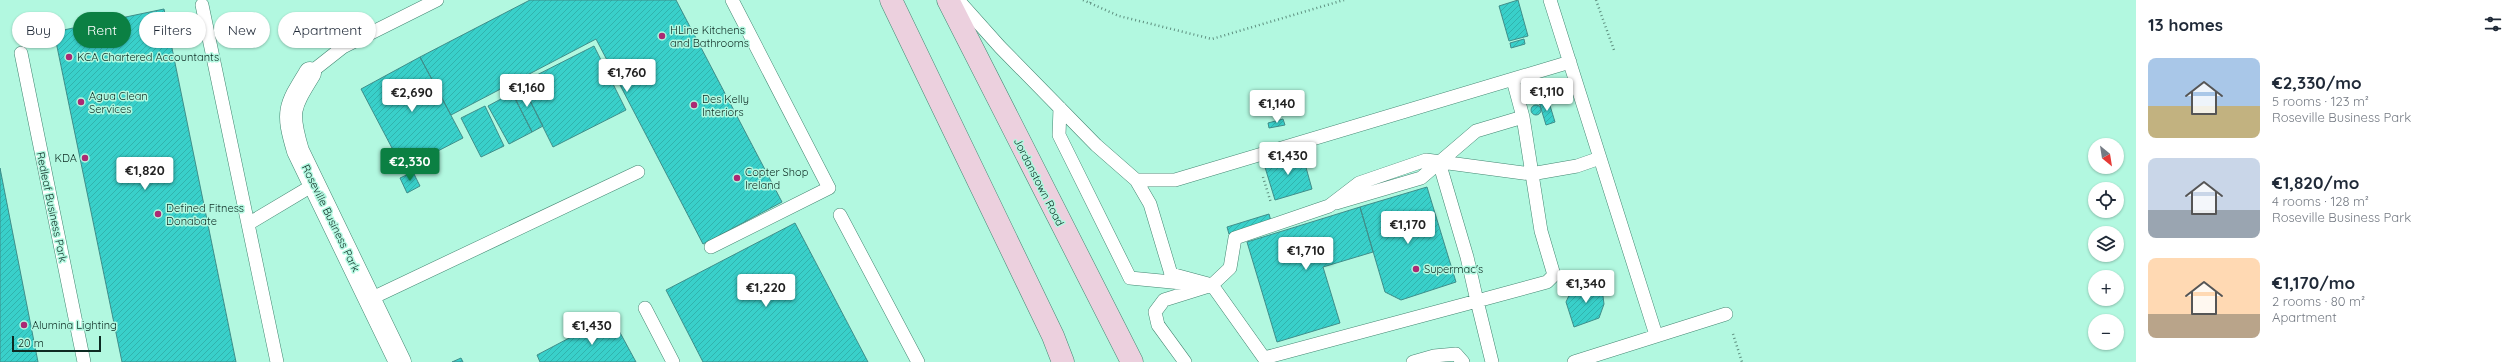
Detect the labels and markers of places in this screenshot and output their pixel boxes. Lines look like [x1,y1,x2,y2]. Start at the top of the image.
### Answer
place label: HLine Kitchens and Bathrooms [670,23,749,50]
marker: HLine Kitchens and Bathrooms [657,31,667,41]
place label: KCA Chartered Accountants [77,50,219,64]
marker: KCA Chartered Accountants [64,52,74,62]
pin: €1,760 [594,59,660,93]
pin: €1,160 [494,74,560,108]
pin: €1,110 [1514,78,1580,112]
pin: €2,690 [379,79,445,113]
place label: Agua Clean Services [89,89,148,116]
pin: €1,140 [1244,90,1310,124]
place label: Des Kelly Interiors [702,92,749,119]
marker: Agua Clean Services [76,97,86,107]
marker: Des Kelly Interiors [689,100,699,110]
pin: €1,430 [1255,142,1321,176]
pin: €2,330 [377,148,443,182]
place label: KDA [55,151,77,165]
marker: KDA [80,153,90,163]
pin: €1,820 [112,157,178,191]
place label: Copter Shop Ireland [745,165,809,192]
marker: Copter Shop Ireland [732,173,742,183]
place label: Defined Fitness Donabate [166,201,244,228]
marker: Defined Fitness Donabate [153,209,163,219]
pin: €1,170 [1375,211,1441,245]
pin: €1,710 [1273,237,1339,271]
place label: Supermac's [1424,262,1483,276]
marker: Supermac's [1411,264,1421,274]
pin: €1,340 [1553,270,1619,304]
pin: €1,220 [733,274,799,308]
pin: €1,430 [559,312,625,346]
place label: Alumina Lighting [32,318,117,332]
marker: Alumina Lighting [19,320,29,330]

